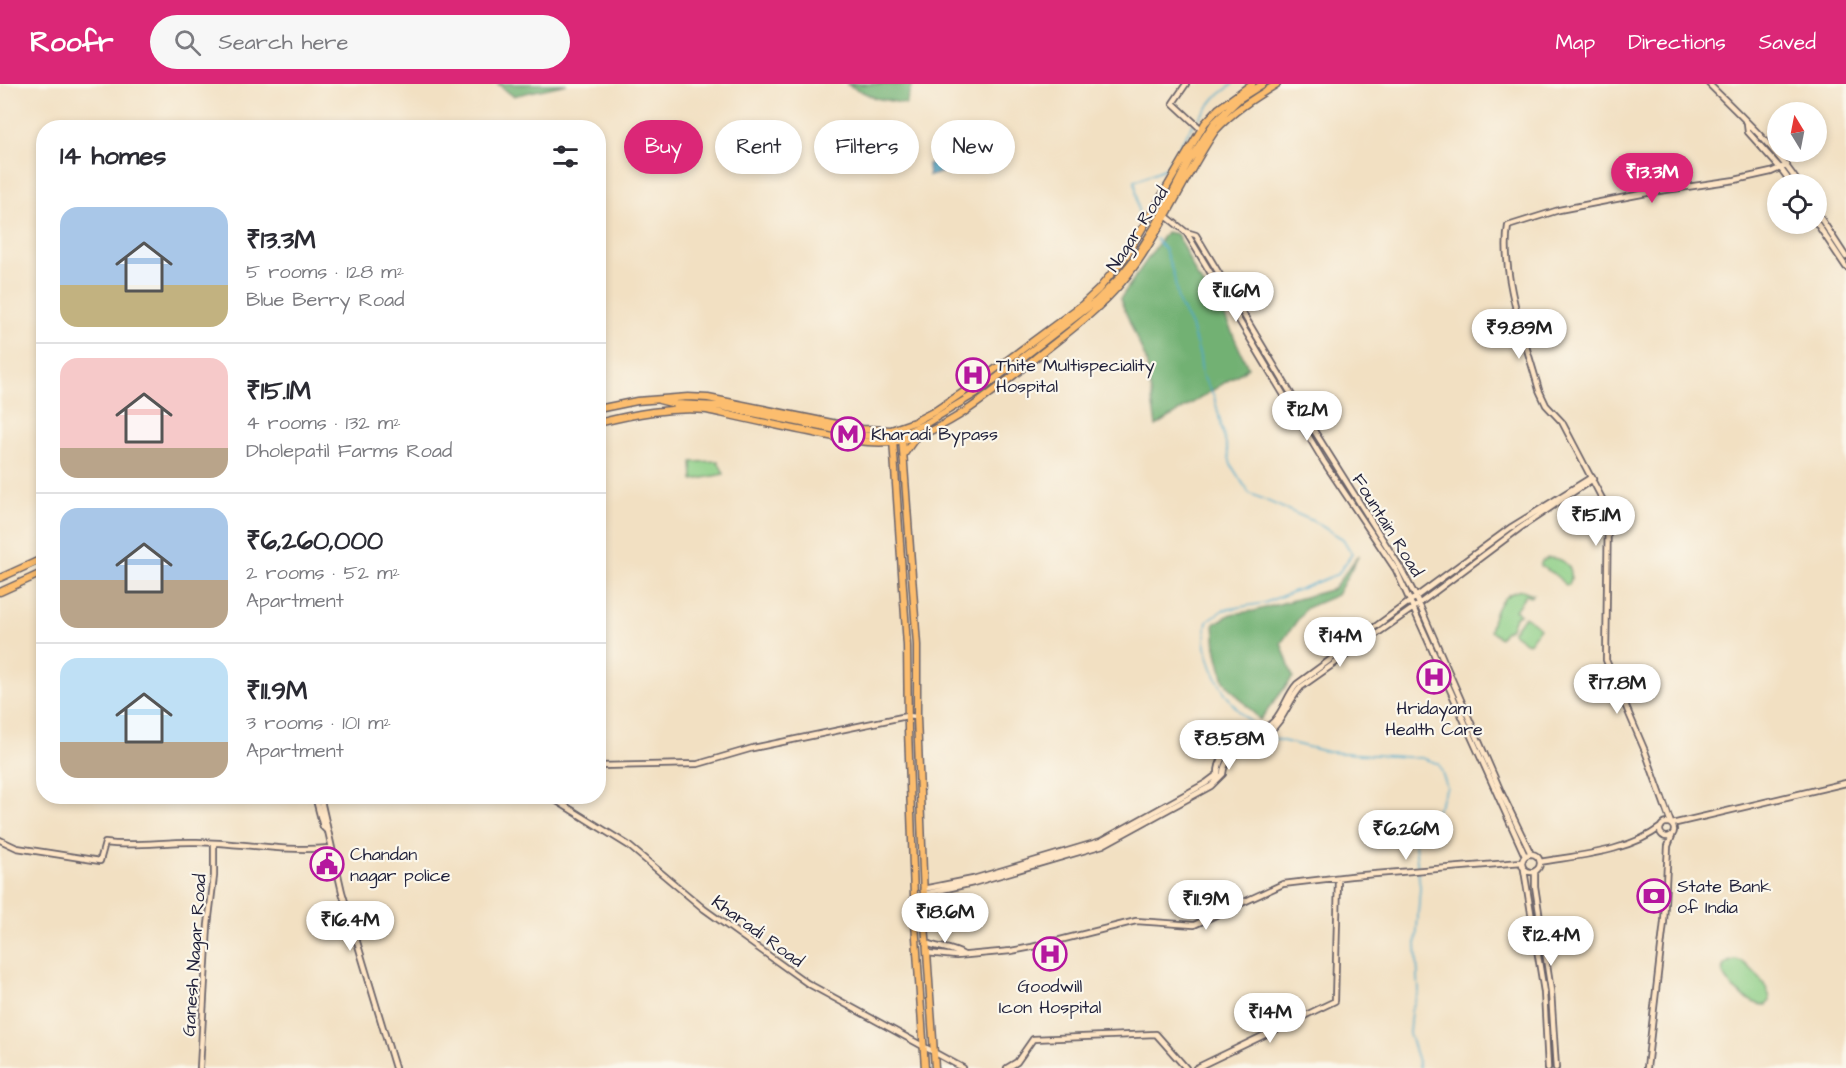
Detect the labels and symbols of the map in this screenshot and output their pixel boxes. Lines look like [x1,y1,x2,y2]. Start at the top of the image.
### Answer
north arrow [1767,102,1827,162]
pin: ₹13.3M [1603,153,1701,204]
street label: Nagar Road [1100,182,1175,277]
pin: ₹11.6M [1187,272,1285,323]
pin: ₹9.89M [1470,309,1568,360]
place label: Thite Multispeciality Hospital [996,353,1155,399]
hospital icon: Thite Multispeciality Hospital [955,357,991,393]
pin: ₹12M [1271,391,1343,442]
metro station icon: Kharadi Bypass [830,416,866,452]
place label: Kharadi Bypass [871,422,998,448]
street label: Fountain Road [1346,469,1429,582]
pin: ₹15.1M [1547,496,1645,547]
pin: ₹14M [1304,617,1376,668]
hospital icon: Hridayam Health Care [1416,659,1452,695]
pin: ₹17.8M [1568,664,1666,715]
place label: Hridayam Health Care [1385,696,1483,742]
pin: ₹8.58M [1180,720,1278,771]
pin: ₹6.26M [1357,810,1455,861]
place label: Chandan nagar police [350,842,451,889]
public building icon: Chandan nagar police [309,846,345,882]
street label: Ganesh Nagar Road [176,873,214,1037]
place label: State Bank of India [1677,874,1771,920]
bank icon: State Bank of India [1636,878,1672,914]
pin: ₹11.9M [1157,880,1255,931]
street label: Kharadi Road [706,889,809,973]
pin: ₹18.6M [896,893,994,944]
pin: ₹16.4M [301,901,399,952]
pin: ₹12.4M [1502,916,1600,967]
hospital icon: Goodwill Icon Hospital [1032,936,1068,972]
place label: Goodwill Icon Hospital [999,974,1101,1020]
pin: ₹14M [1234,993,1306,1044]

